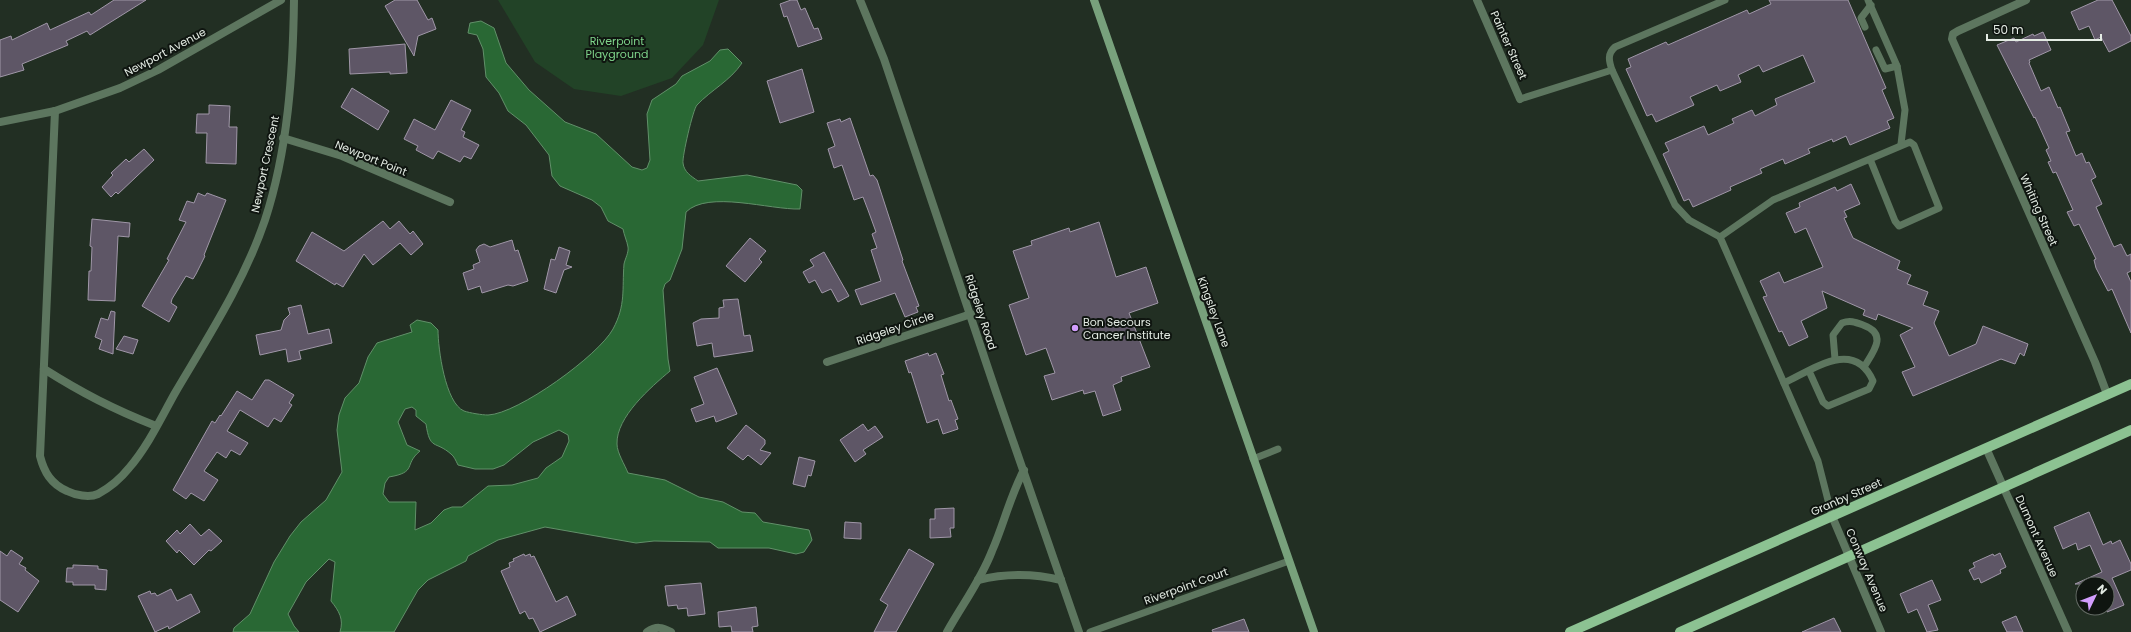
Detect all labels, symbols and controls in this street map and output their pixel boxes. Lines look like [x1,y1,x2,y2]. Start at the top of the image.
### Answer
street label: Painter Street [1487,8,1531,82]
scale bar [1987,16,2101,42]
text: 50 m [1993,21,2024,38]
street label: Newport Avenue [121,24,209,80]
park label: Riverpoint Playground [586,33,648,62]
street label: Newport Crescent [247,114,283,214]
street label: Newport Point [333,136,409,180]
street label: Whiting Street [2016,172,2062,248]
street label: Ridgeley Road [961,272,1001,352]
street label: Kingsley Lane [1194,274,1234,350]
street label: Ridgeley Circle [854,307,936,349]
place label: Bon Secours Cancer Institute [1083,314,1171,343]
marker: Bon Secours Cancer Institute [1070,323,1080,333]
street label: Granby Street [1808,474,1884,520]
street label: Dumont Avenue [2012,492,2062,580]
street label: Conway Avenue [1842,526,1892,614]
street label: Riverpoint Court [1142,563,1230,609]
north arrow [2075,576,2115,616]
text: N [2094,581,2111,598]

